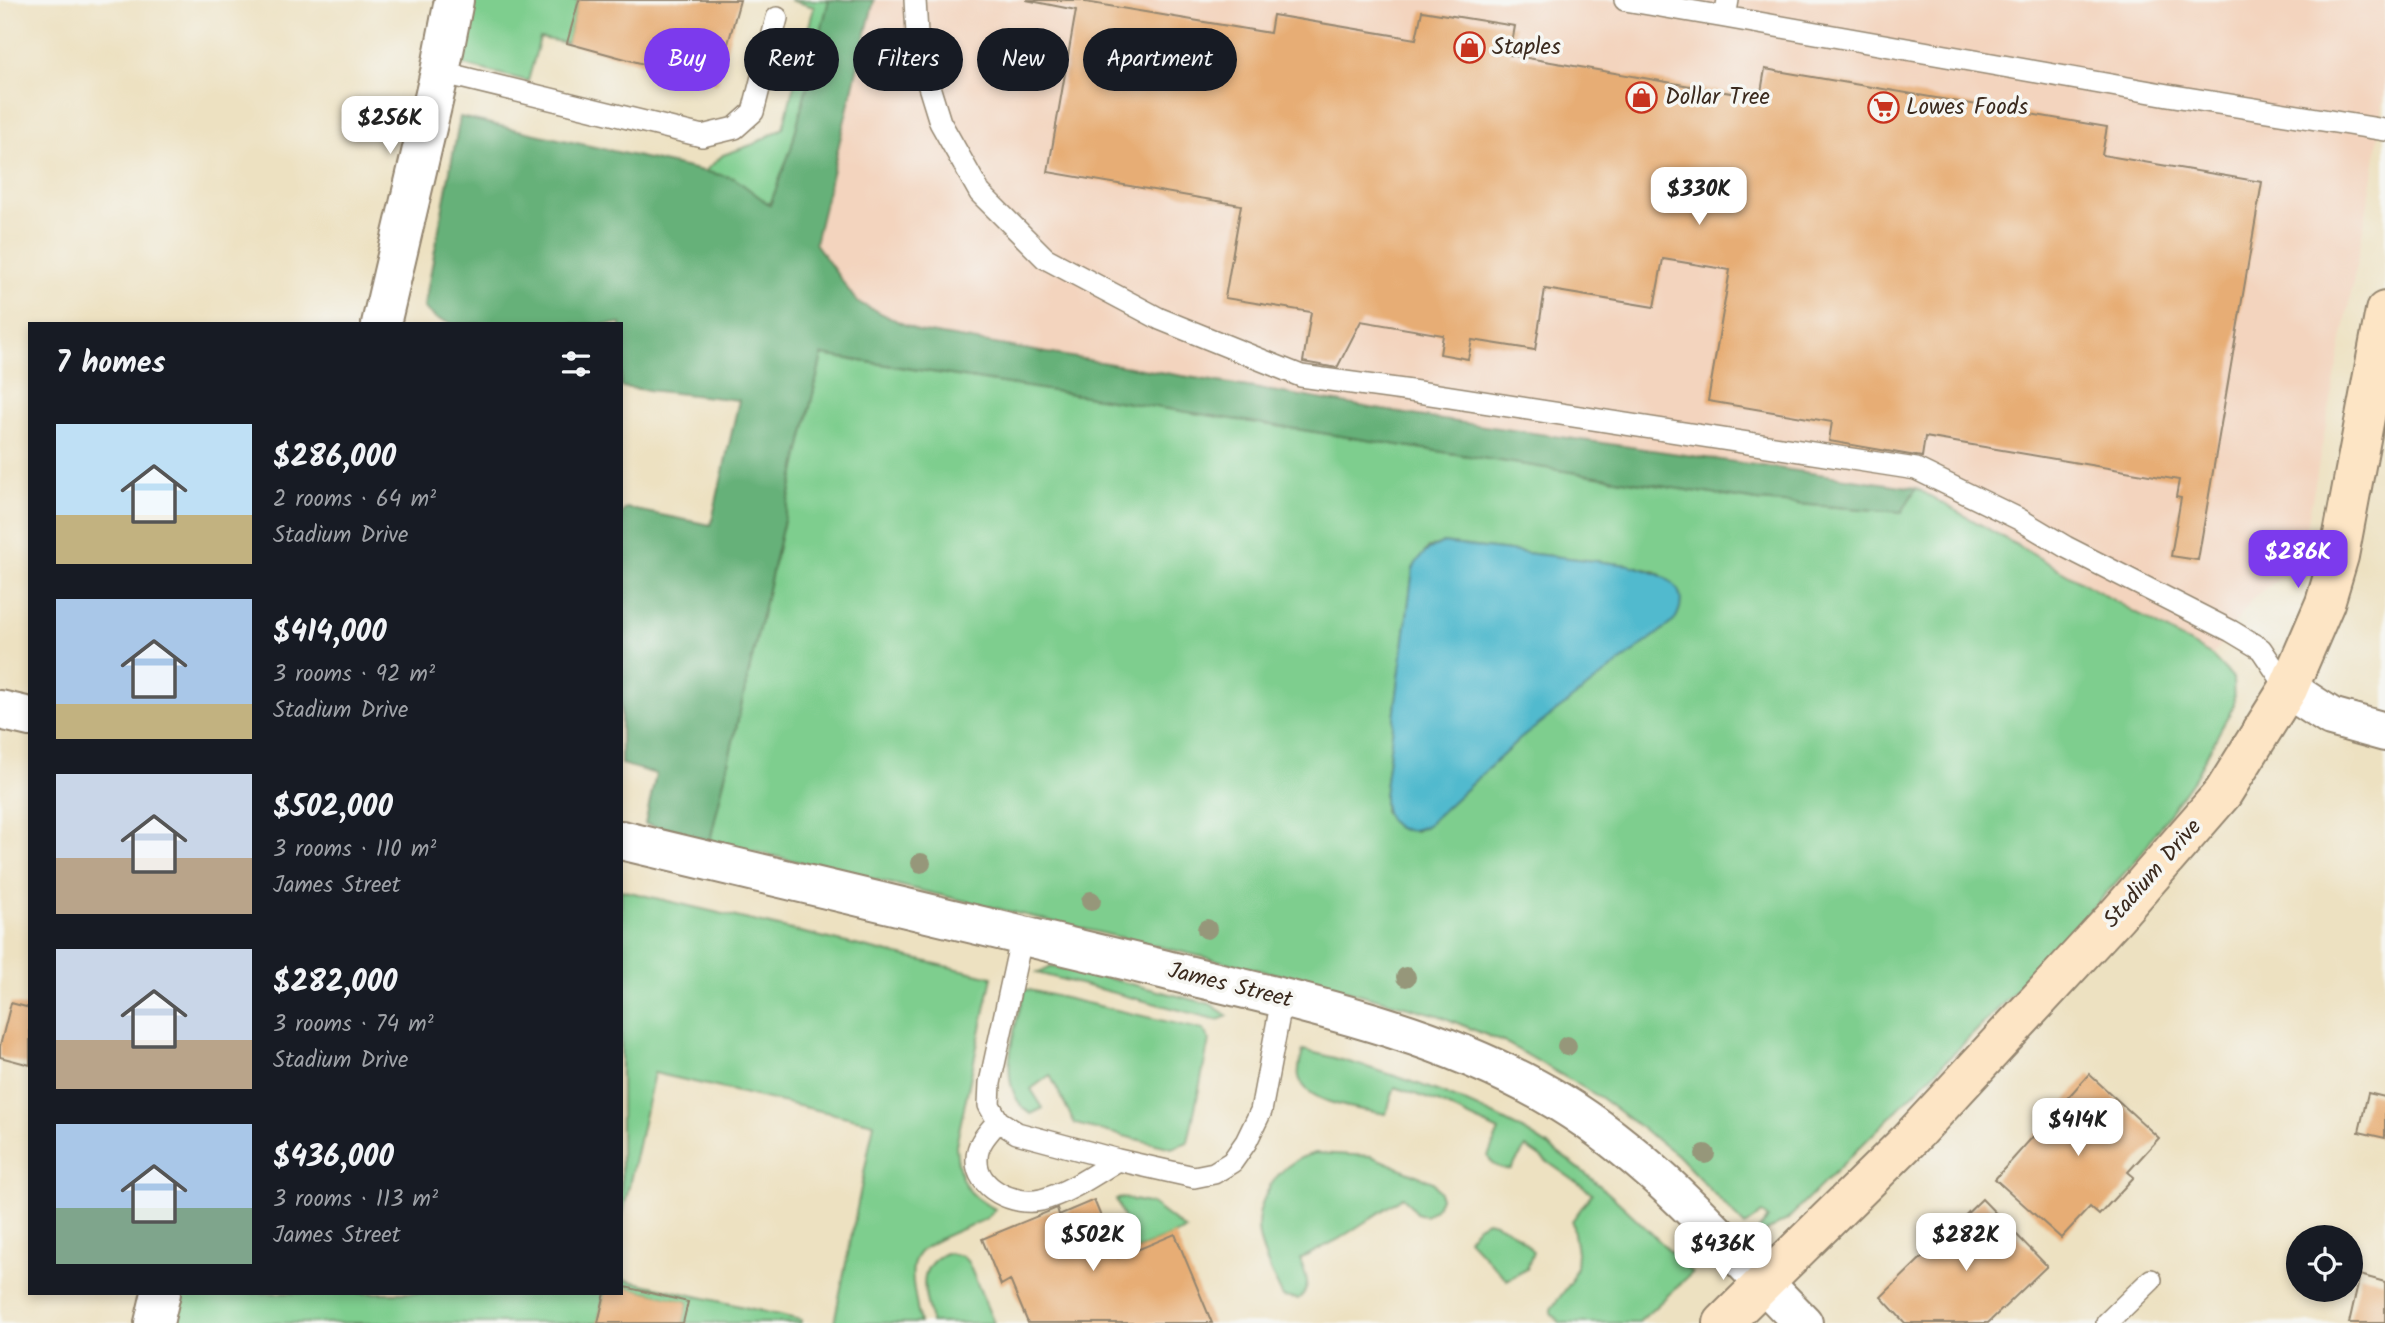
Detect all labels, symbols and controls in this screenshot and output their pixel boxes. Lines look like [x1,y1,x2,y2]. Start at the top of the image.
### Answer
chip: Buy [644,28,730,91]
chip: Rent [744,28,839,91]
chip: Filters [853,28,963,91]
chip: New [977,28,1069,91]
chip: Apartment [1083,28,1237,91]
place label: Staples [1492,30,1561,66]
shop icon: Staples [1452,31,1486,65]
place label: Dollar Tree [1665,80,1770,116]
shop icon: Dollar Tree [1625,81,1659,115]
place label: Lowes Foods [1906,90,2028,126]
supermarket icon: Lowes Foods [1866,91,1900,125]
pin: $256K [341,96,439,156]
text: $256K [358,101,422,137]
pin: $330K [1650,168,1748,227]
text: $330K [1667,172,1731,208]
text: 7 homes [56,340,166,388]
icon: filters [557,345,595,383]
text: $286,000 [273,434,396,482]
icon: home [112,452,196,536]
text: 2 rooms · 64 m² [273,482,436,518]
text: Stadium Drive [273,518,408,554]
pin: $286K [2249,530,2347,590]
text: $286K [2265,535,2331,571]
text: $414,000 [273,609,387,657]
icon: home [112,627,196,711]
text: 3 rooms · 92 m² [273,657,435,693]
text: Stadium Drive [273,693,408,729]
text: $502,000 [273,784,393,832]
icon: home [112,802,196,886]
street label: Stadium Drive [2095,811,2211,937]
text: 3 rooms · 110 m² [273,832,436,868]
text: James Street [273,868,401,904]
street label: James Street [1164,953,1297,1019]
text: $282,000 [273,959,397,1007]
icon: home [112,977,196,1061]
text: 3 rooms · 74 m² [273,1007,434,1043]
text: Stadium Drive [273,1043,408,1079]
pin: $414K [2029,1098,2127,1158]
text: $414K [2048,1103,2108,1139]
text: $436,000 [273,1134,394,1182]
icon: home [112,1152,196,1236]
text: 3 rooms · 113 m² [273,1182,438,1218]
pin: $502K [1044,1214,1142,1273]
pin: $282K [1917,1214,2015,1273]
text: James Street [273,1218,401,1254]
text: $502K [1061,1218,1125,1254]
text: $282K [1932,1218,2000,1254]
pin: $436K [1674,1222,1772,1282]
map controls [2286,1225,2363,1302]
button: locate [2286,1225,2363,1302]
text: $436K [1690,1227,1756,1263]

